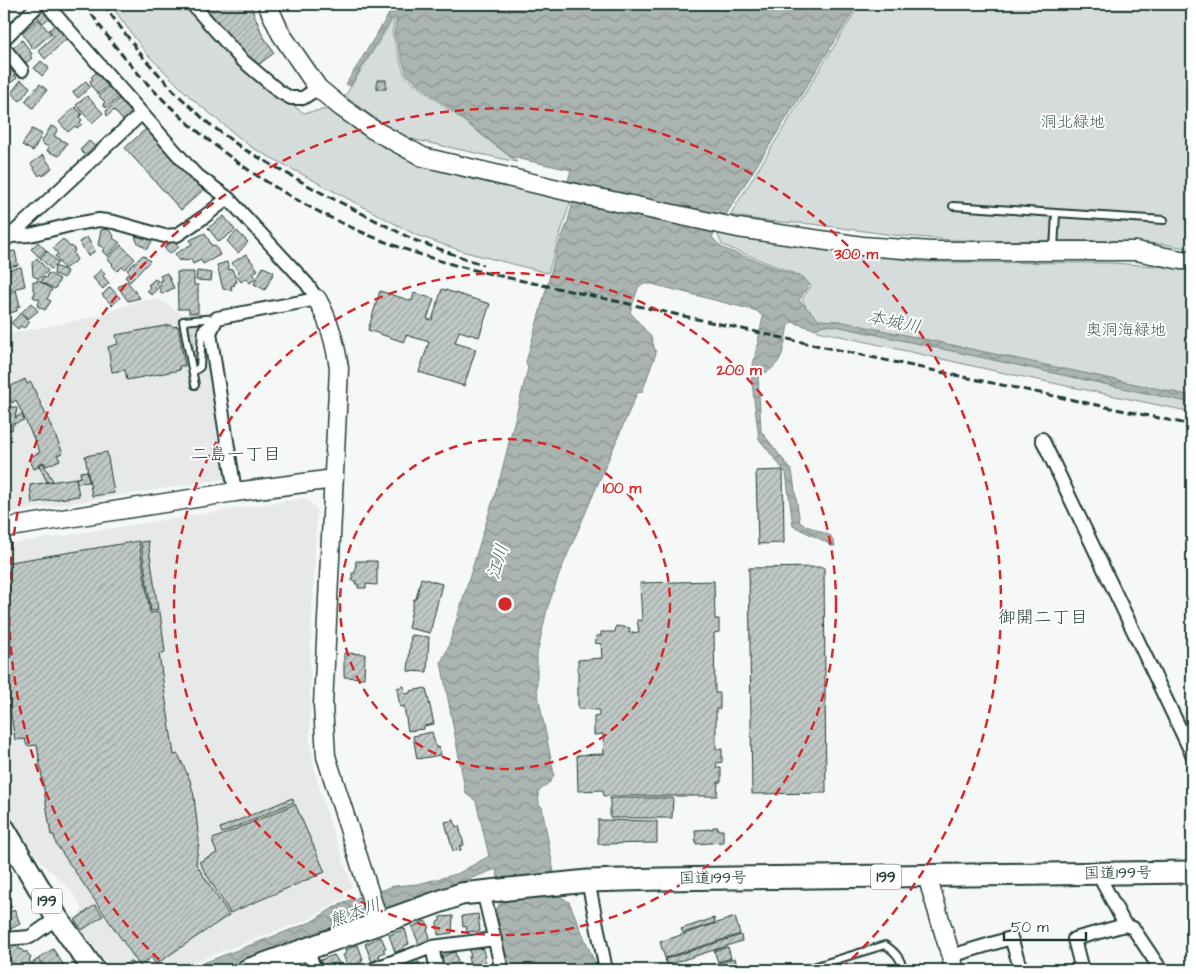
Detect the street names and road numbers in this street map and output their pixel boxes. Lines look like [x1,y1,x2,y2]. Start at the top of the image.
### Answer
street label: 国道199号 [1084,861,1152,885]
road number: 199 [871,864,901,890]
street label: 国道199号 [679,866,747,890]
road number: 199 [32,888,62,914]

